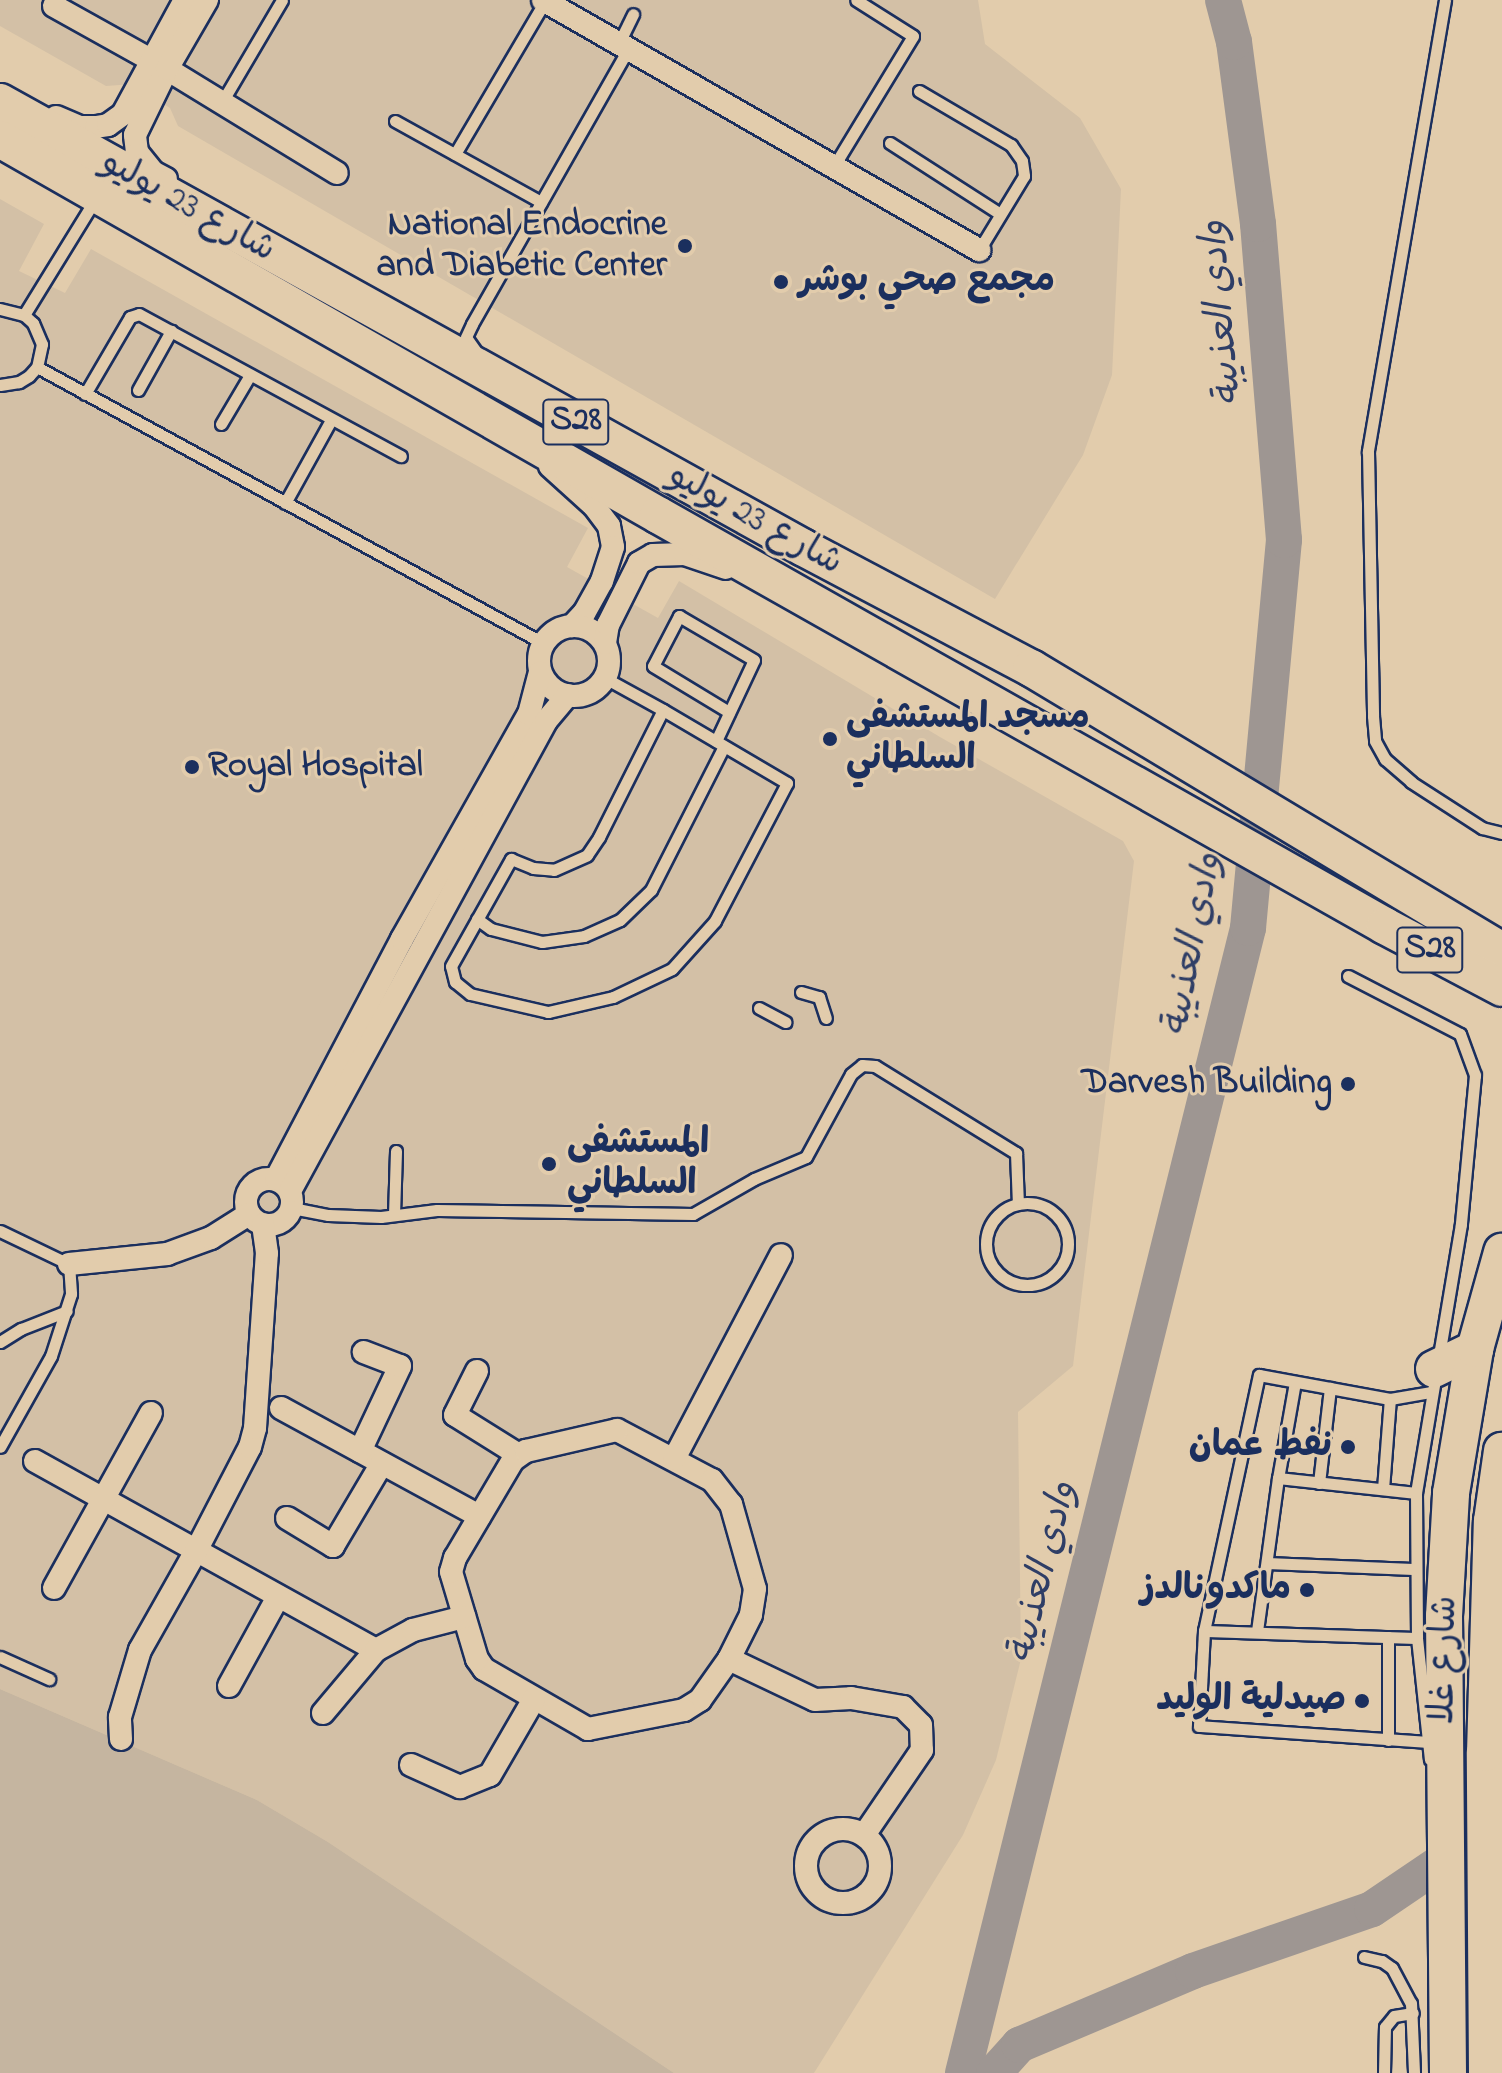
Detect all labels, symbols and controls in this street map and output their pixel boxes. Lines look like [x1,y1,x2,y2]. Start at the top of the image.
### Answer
street label: شارع 23 يوليو [93,141,283,273]
place label: National Endocrine and Diabetic Center [377,203,667,288]
water label: وادي العذيبة [1192,219,1254,407]
marker: National Endocrine and Diabetic Center [674,235,696,257]
place label: مجمع صحي بوشر [799,260,1055,304]
marker: مجمع صحي بوشر [770,271,792,293]
road number: S28 [542,392,610,452]
street label: شارع 23 يوليو [660,454,850,586]
place label: مسجد المستشفى السلطاني [846,696,1090,781]
marker: مسجد المستشفى السلطاني [821,730,839,748]
place label: Royal Hospital [208,745,423,789]
marker: Royal Hospital [183,758,201,776]
water label: وادي العذيبة [1154,850,1234,1040]
road number: S28 [1396,920,1464,980]
place label: Darvesh Building [1082,1062,1332,1106]
marker: Darvesh Building [1339,1075,1357,1093]
place label: المستشفى السلطاني [567,1121,709,1206]
marker: المستشفى السلطاني [538,1153,560,1175]
place label: نفط عمان [1189,1425,1332,1469]
marker: نفط عمان [1339,1438,1357,1456]
water label: وادي العذيبة [999,1477,1089,1669]
place label: ماكدونالدز [1141,1568,1291,1612]
marker: ماكدونالدز [1298,1581,1316,1599]
street label: شارع غلا [1422,1595,1468,1725]
place label: صيدلية الوليد [1156,1679,1346,1723]
marker: صيدلية الوليد [1353,1692,1371,1710]

